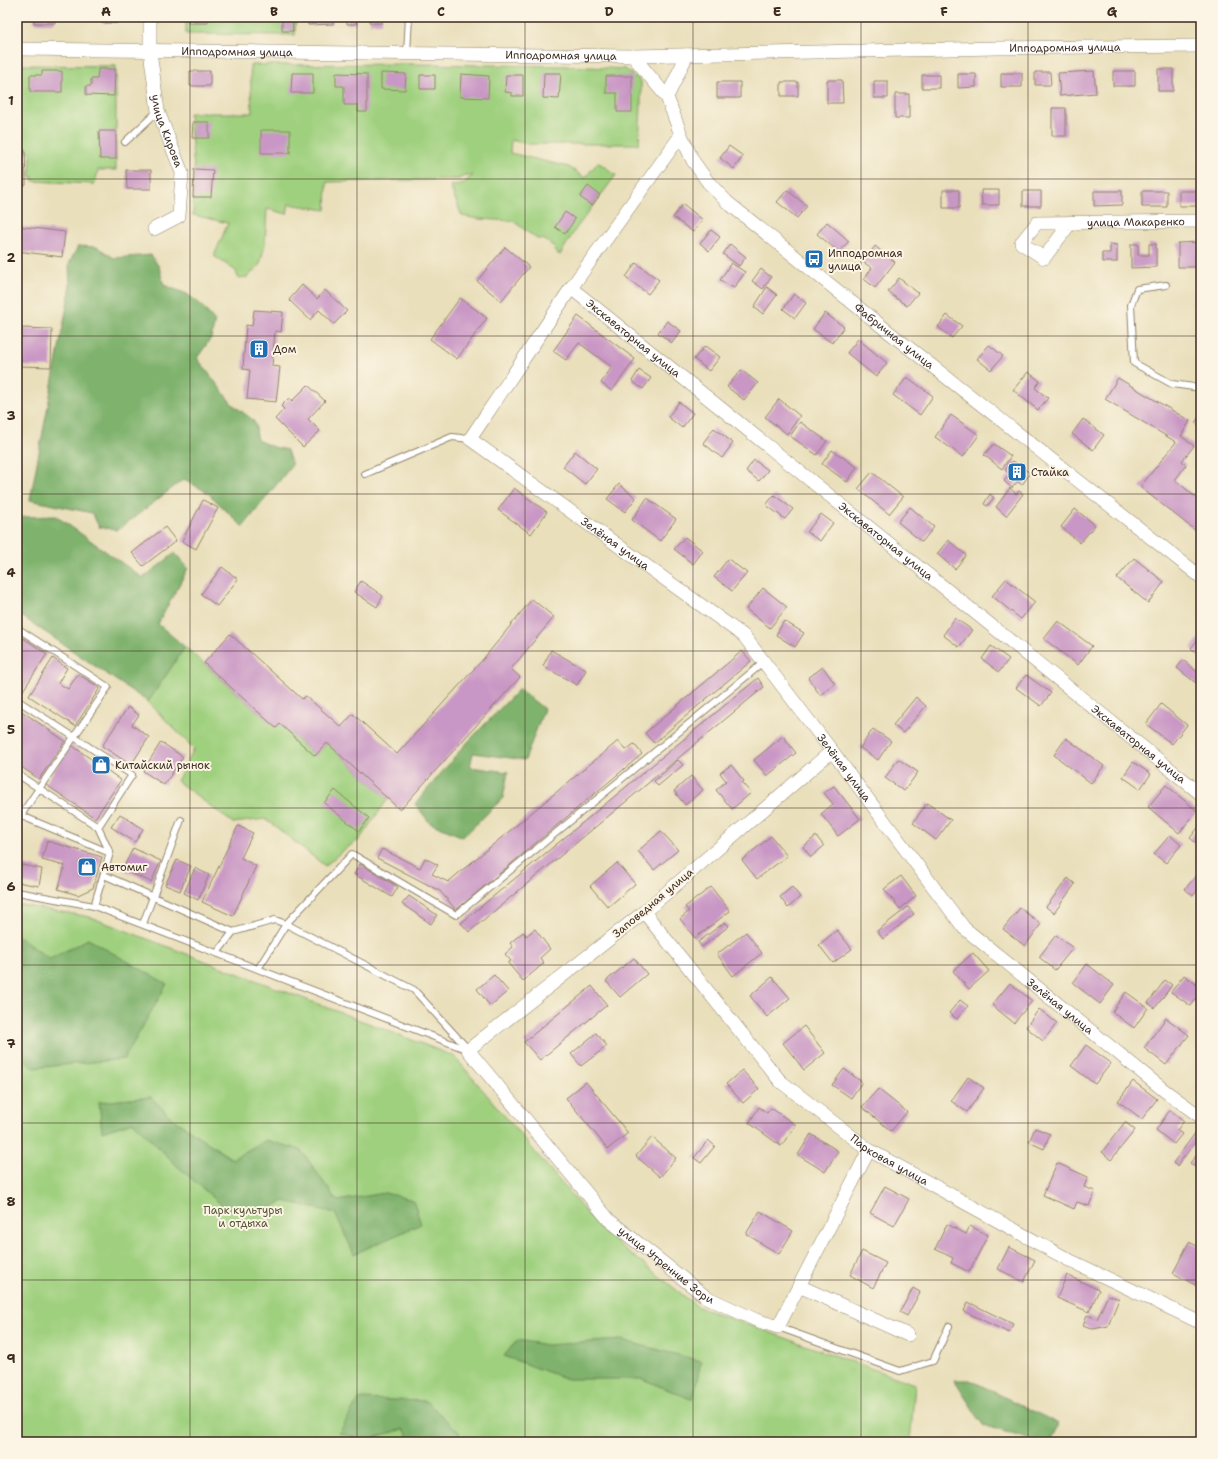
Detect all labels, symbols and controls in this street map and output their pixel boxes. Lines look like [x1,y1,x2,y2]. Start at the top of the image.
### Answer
text: A [101,3,111,20]
text: B [270,3,278,20]
text: C [437,3,445,20]
text: D [604,3,614,20]
text: E [773,3,782,20]
text: F [940,3,948,20]
text: G [1107,3,1118,20]
street label: Ипподромная улица [1009,39,1121,55]
street label: Ипподромная улица [181,43,293,60]
street label: Ипподромная улица [505,47,617,63]
text: 1 [8,92,14,109]
street label: улица Кирова [148,93,187,170]
street label: улица Макаренко [1087,214,1185,230]
place label: Ипподромная улица [828,246,902,274]
bus stop icon: Ипподромная улица [803,248,825,270]
text: 2 [6,249,16,266]
street label: Экскаваторная улица [583,296,684,381]
street label: Фабричная улица [851,300,937,372]
building icon: Дом [248,338,270,360]
place label: Дом [273,342,297,357]
text: 3 [6,407,16,424]
building icon: Стайка [1006,461,1028,483]
place label: Стайка [1031,465,1069,480]
street label: Экскаваторная улица [836,498,936,584]
street label: Зелёная улица [578,514,653,573]
text: 4 [6,564,16,581]
street label: Экскаваторная улица [1088,701,1189,787]
text: 5 [7,721,15,738]
street label: Зелёная улица [814,731,875,805]
shop icon: Китайский рынок [90,754,112,776]
place label: Китайский рынок [115,758,210,773]
shop icon: Автомиг [76,856,98,878]
place label: Автомиг [101,860,147,875]
street label: Заповедная улица [609,865,697,941]
text: 6 [6,878,16,895]
street label: Зелёная улица [1024,975,1097,1038]
text: 7 [6,1035,16,1052]
street label: Парковая улица [847,1131,931,1189]
text: 8 [6,1193,16,1210]
park label: Парк культуры и отдыха [204,1203,283,1231]
street label: улица Утренние Зори [615,1223,717,1307]
text: 9 [6,1350,16,1367]

